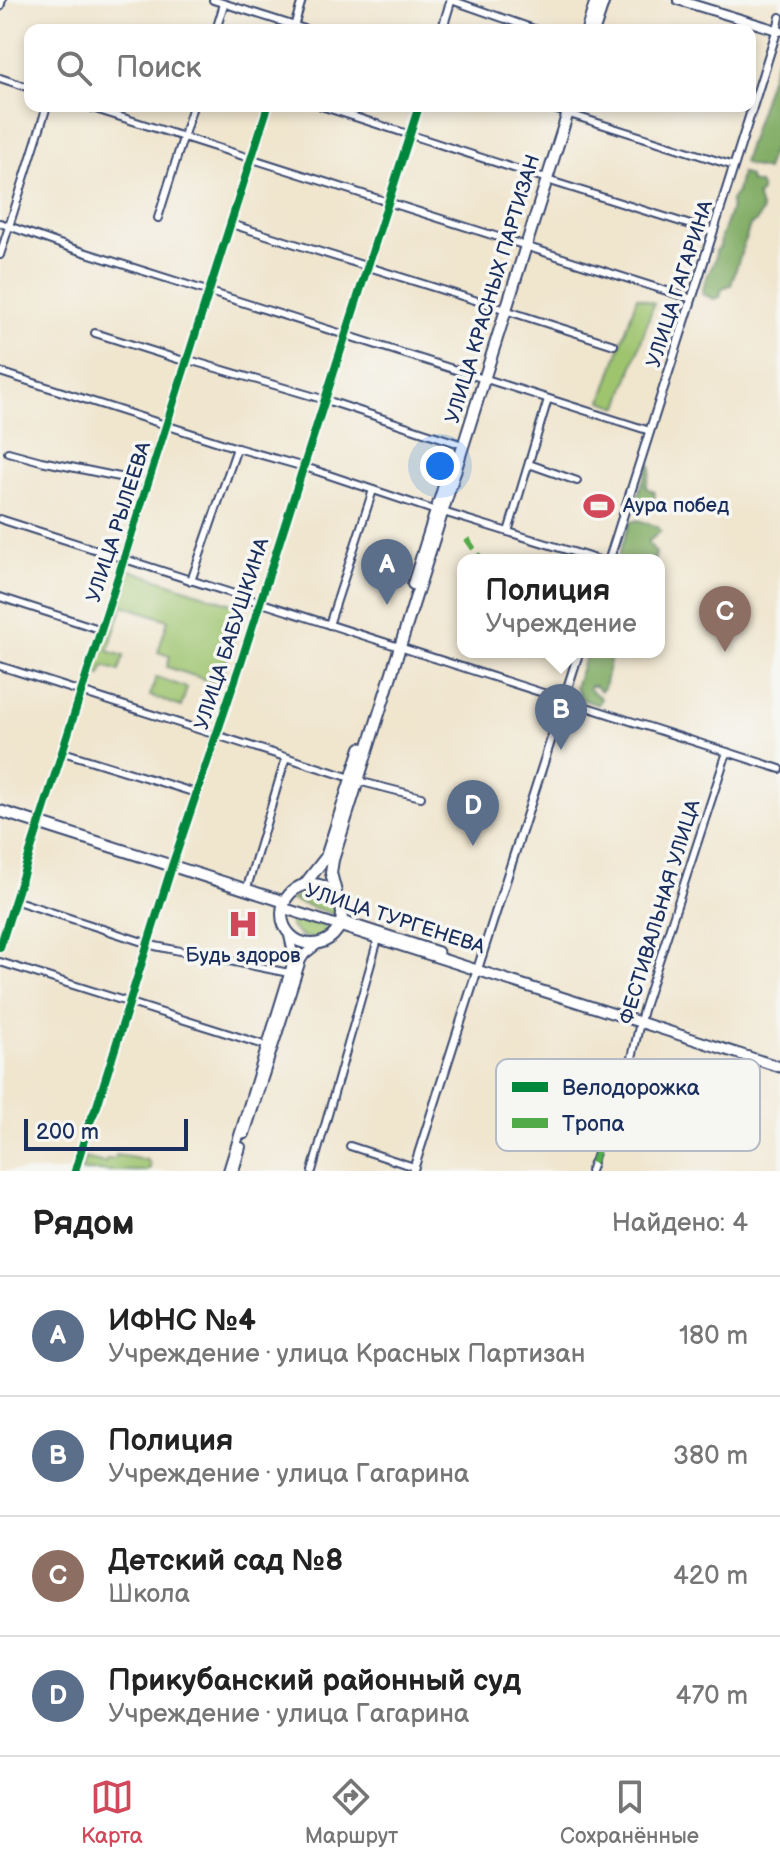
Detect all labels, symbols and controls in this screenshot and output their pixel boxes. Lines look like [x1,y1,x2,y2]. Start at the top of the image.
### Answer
search box [24,24,756,112]
icon: search [52,46,96,90]
text: Поиск [116,50,202,86]
street label: УЛИЦА КРАСНЫХ ПАРТИЗАН [441,152,545,426]
street label: УЛИЦА ГАГАРИНА [642,197,719,371]
street label: УЛИЦА РЫЛЕЕВА [82,438,157,605]
your location [420,446,460,486]
sports icon: Аура побед [582,489,616,523]
place label: Аура побед [622,494,729,518]
street label: УЛИЦА БАБУШКИНА [190,534,275,733]
pin: A [361,539,413,605]
popup [457,554,665,658]
text: Полиция [485,573,610,609]
pin: C [699,586,751,652]
text: Учреждение [485,609,637,640]
pin: B [535,684,587,750]
pin: D [447,780,499,846]
street label: ФЕСТИВАЛЬНАЯ УЛИЦА [614,796,706,1027]
street label: УЛИЦА ТУРГЕНЕВА [302,879,489,960]
hospital icon: Будь здоров [226,907,260,941]
place label: Будь здоров [186,944,301,968]
legend [496,1059,760,1151]
text: Велодорожка [562,1075,700,1102]
text: Тропа [562,1111,624,1138]
scale bar [24,1115,188,1151]
text: 200 m [36,1119,99,1146]
text: Рядом [32,1203,134,1244]
text: Найдено: 4 [612,1208,748,1239]
text: ИФНС №4 [108,1303,256,1339]
text: A [50,1321,66,1352]
text: 180 m [679,1321,748,1352]
text: Учреждение · улица Красных Партизан [108,1339,586,1370]
text: Полиция [108,1423,233,1459]
text: B [49,1441,67,1472]
text: 380 m [673,1441,748,1472]
text: Учреждение · улица Гагарина [108,1459,469,1490]
text: Детский сад №8 [108,1543,343,1579]
text: C [49,1561,67,1592]
text: 420 m [673,1561,748,1592]
text: Школа [108,1579,190,1610]
text: Прикубанский районный суд [108,1663,521,1699]
text: D [49,1681,67,1712]
text: 470 m [676,1681,748,1712]
text: Учреждение · улица Гагарина [108,1699,469,1730]
tab: Карта [81,1775,143,1850]
tab: Маршрут [305,1775,398,1850]
tab: Сохранённые [560,1775,699,1850]

